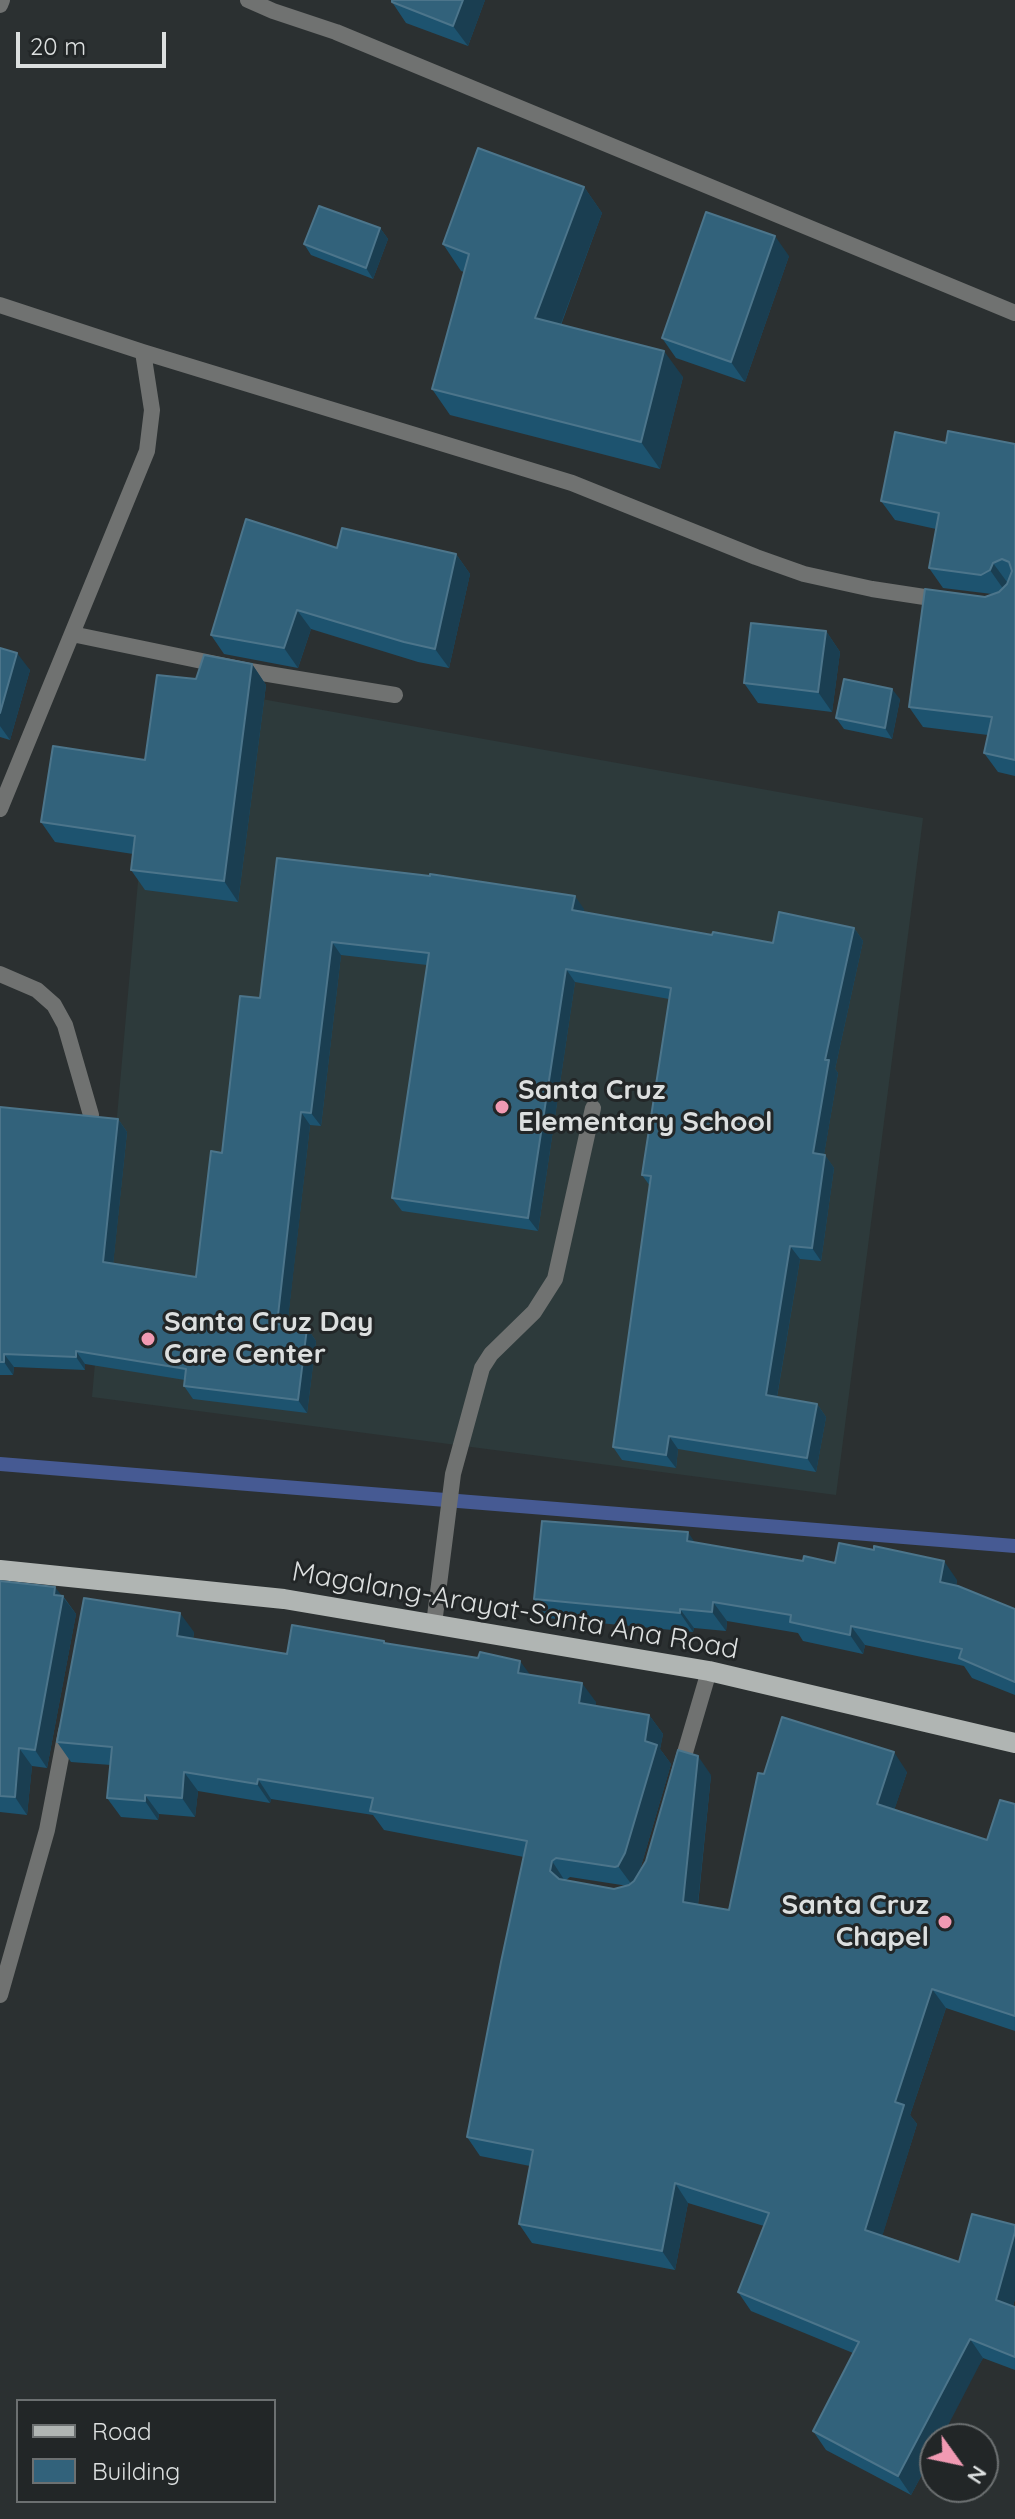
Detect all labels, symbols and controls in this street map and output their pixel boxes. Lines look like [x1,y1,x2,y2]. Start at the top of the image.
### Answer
scale bar [20,16,170,66]
text: 20 m [30,31,86,61]
place label: Santa Cruz Elementary School [518,1074,772,1140]
marker: Santa Cruz Elementary School [493,1098,511,1116]
place label: Santa Cruz Day Care Center [164,1306,373,1372]
marker: Santa Cruz Day Care Center [139,1330,157,1348]
street label: Magalang-Arayat-Santa Ana Road [289,1555,741,1667]
place label: Santa Cruz Chapel [781,1889,929,1955]
marker: Santa Cruz Chapel [936,1913,954,1931]
legend [16,2399,276,2503]
text: Road [92,2416,152,2446]
north arrow [919,2423,999,2503]
text: Building [92,2456,180,2486]
text: N [961,2461,994,2489]

